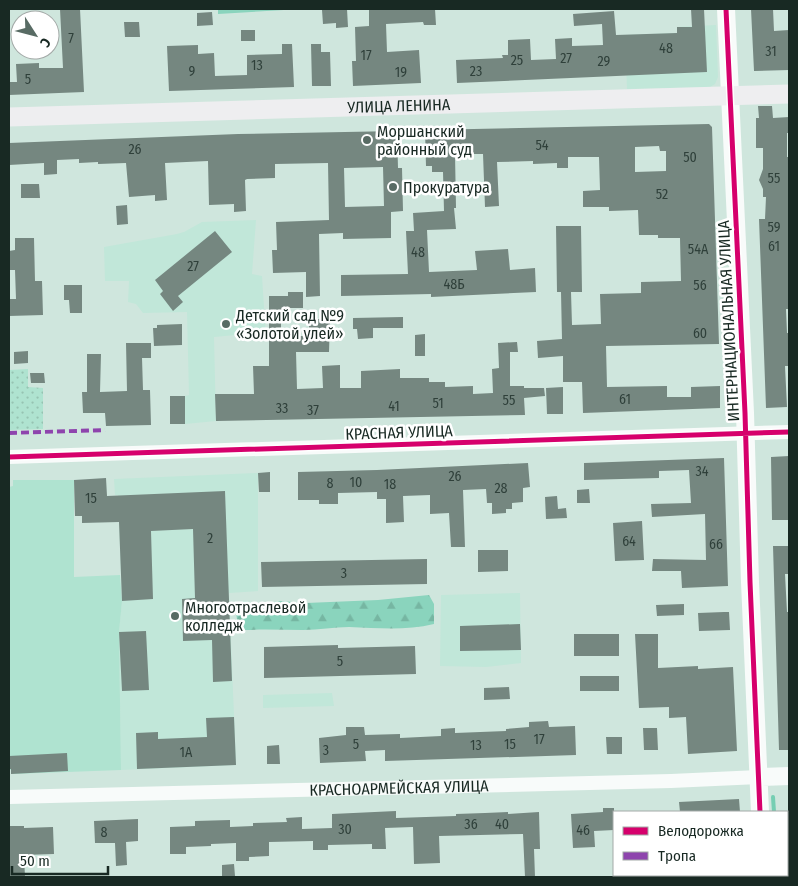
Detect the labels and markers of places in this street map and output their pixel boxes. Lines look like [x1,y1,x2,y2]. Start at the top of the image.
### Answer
place label: Моршанский районный суд [377,122,472,159]
marker: Моршанский районный суд [361,134,373,146]
place label: Прокуратура [403,178,490,197]
marker: Прокуратура [387,181,399,193]
place label: Детский сад №9 «Золотой улей» [235,306,344,343]
marker: Детский сад №9 «Золотой улей» [220,318,232,330]
place label: Многоотраслевой колледж [185,598,306,635]
marker: Многоотраслевой колледж [169,610,181,622]

